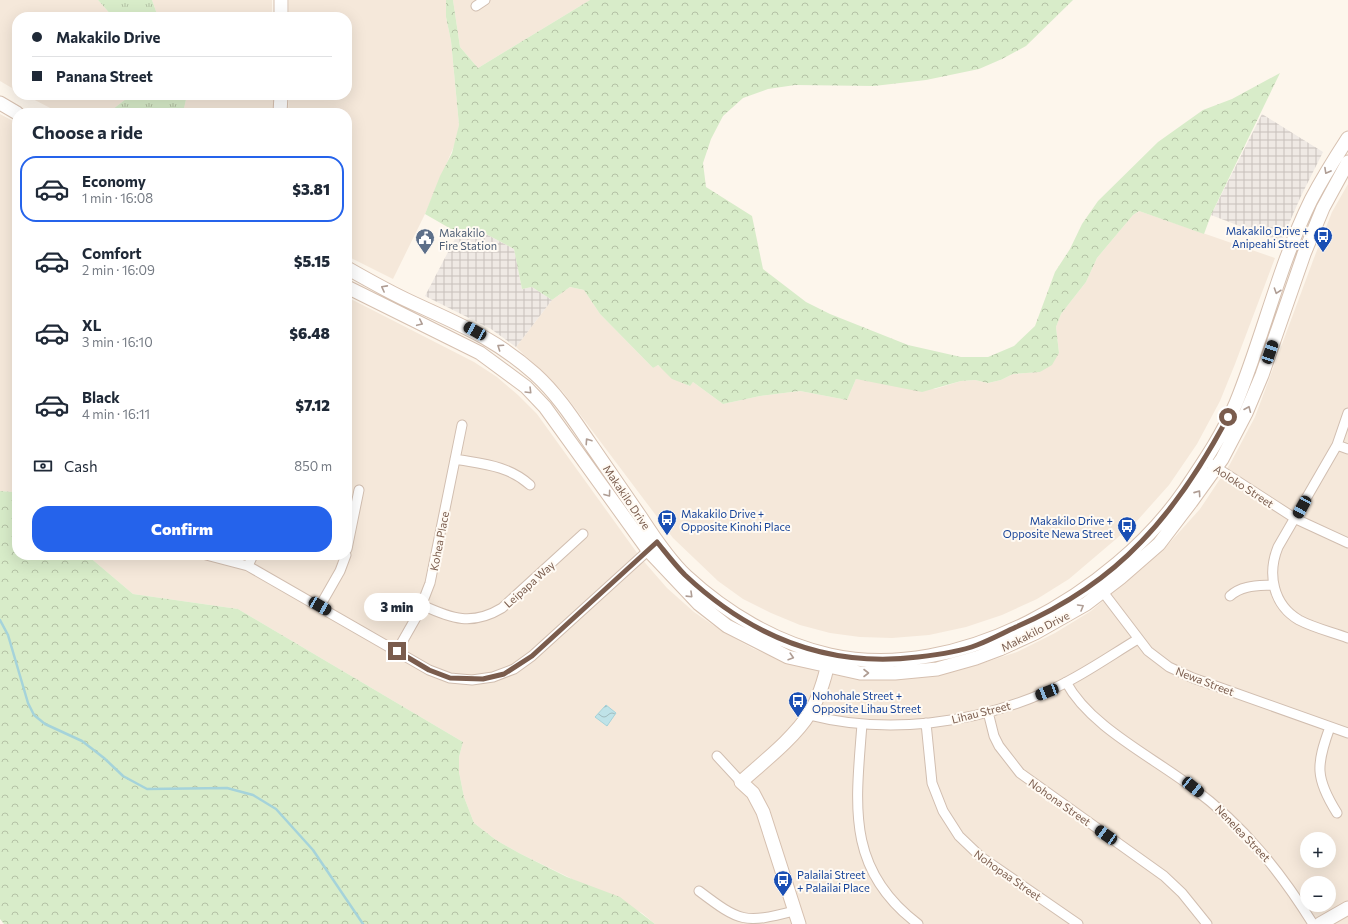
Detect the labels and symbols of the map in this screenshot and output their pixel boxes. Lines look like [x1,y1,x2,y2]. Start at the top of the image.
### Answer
one-way arrow [1325,167,1332,174]
place label: Makakilo Drive + Anipeahi Street [1226,224,1309,250]
bus stop icon: Makakilo Drive + Anipeahi Street [1312,225,1334,253]
place label: Makakilo Fire Station [439,226,497,252]
public building icon: Makakilo Fire Station [414,227,436,255]
one-way arrow [381,286,388,293]
one-way arrow [1273,287,1281,294]
one-way arrow [415,318,423,326]
car [462,320,488,342]
car [1260,339,1280,365]
one-way arrow [497,344,504,352]
one-way arrow [524,386,532,394]
one-way arrow [1243,405,1251,413]
route start [1219,408,1237,426]
one-way arrow [586,438,593,445]
street label: Makakilo Drive [601,462,653,532]
street label: Aoloko Street [1212,462,1277,510]
one-way arrow [603,490,610,497]
one-way arrow [1193,490,1201,497]
car [1291,494,1313,520]
place label: Makakilo Drive + Opposite Kinohi Place [681,507,791,533]
bus stop icon: Makakilo Drive + Opposite Kinohi Place [656,508,678,536]
street label: Kohea Place [427,510,451,572]
place label: Makakilo Drive + Opposite Newa Street [1003,514,1113,540]
bus stop icon: Makakilo Drive + Opposite Newa Street [1116,515,1138,543]
street label: Leipapa Way [501,558,557,610]
one-way arrow [685,590,693,598]
callout: 3 min [364,593,430,621]
car [307,595,333,617]
one-way arrow [1077,604,1084,611]
street label: Makakilo Drive [999,608,1071,654]
route end [388,642,406,660]
one-way arrow [788,652,795,661]
street label: Newa Street [1174,664,1237,698]
one-way arrow [863,669,869,677]
car [1034,682,1060,702]
place label: Nohohale Street + Opposite Lihau Street [812,689,922,715]
bus stop icon: Nohohale Street + Opposite Lihau Street [787,690,809,718]
street label: Lihau Street [950,698,1012,726]
car [1180,775,1206,799]
street label: Nohona Street [1026,776,1094,829]
street label: Nenelea Street [1213,802,1274,864]
car [1093,823,1119,847]
street label: Nohopaa Street [972,847,1044,903]
place label: Palailai Street + Palailai Place [797,868,870,894]
bus stop icon: Palailai Street + Palailai Place [772,869,794,897]

